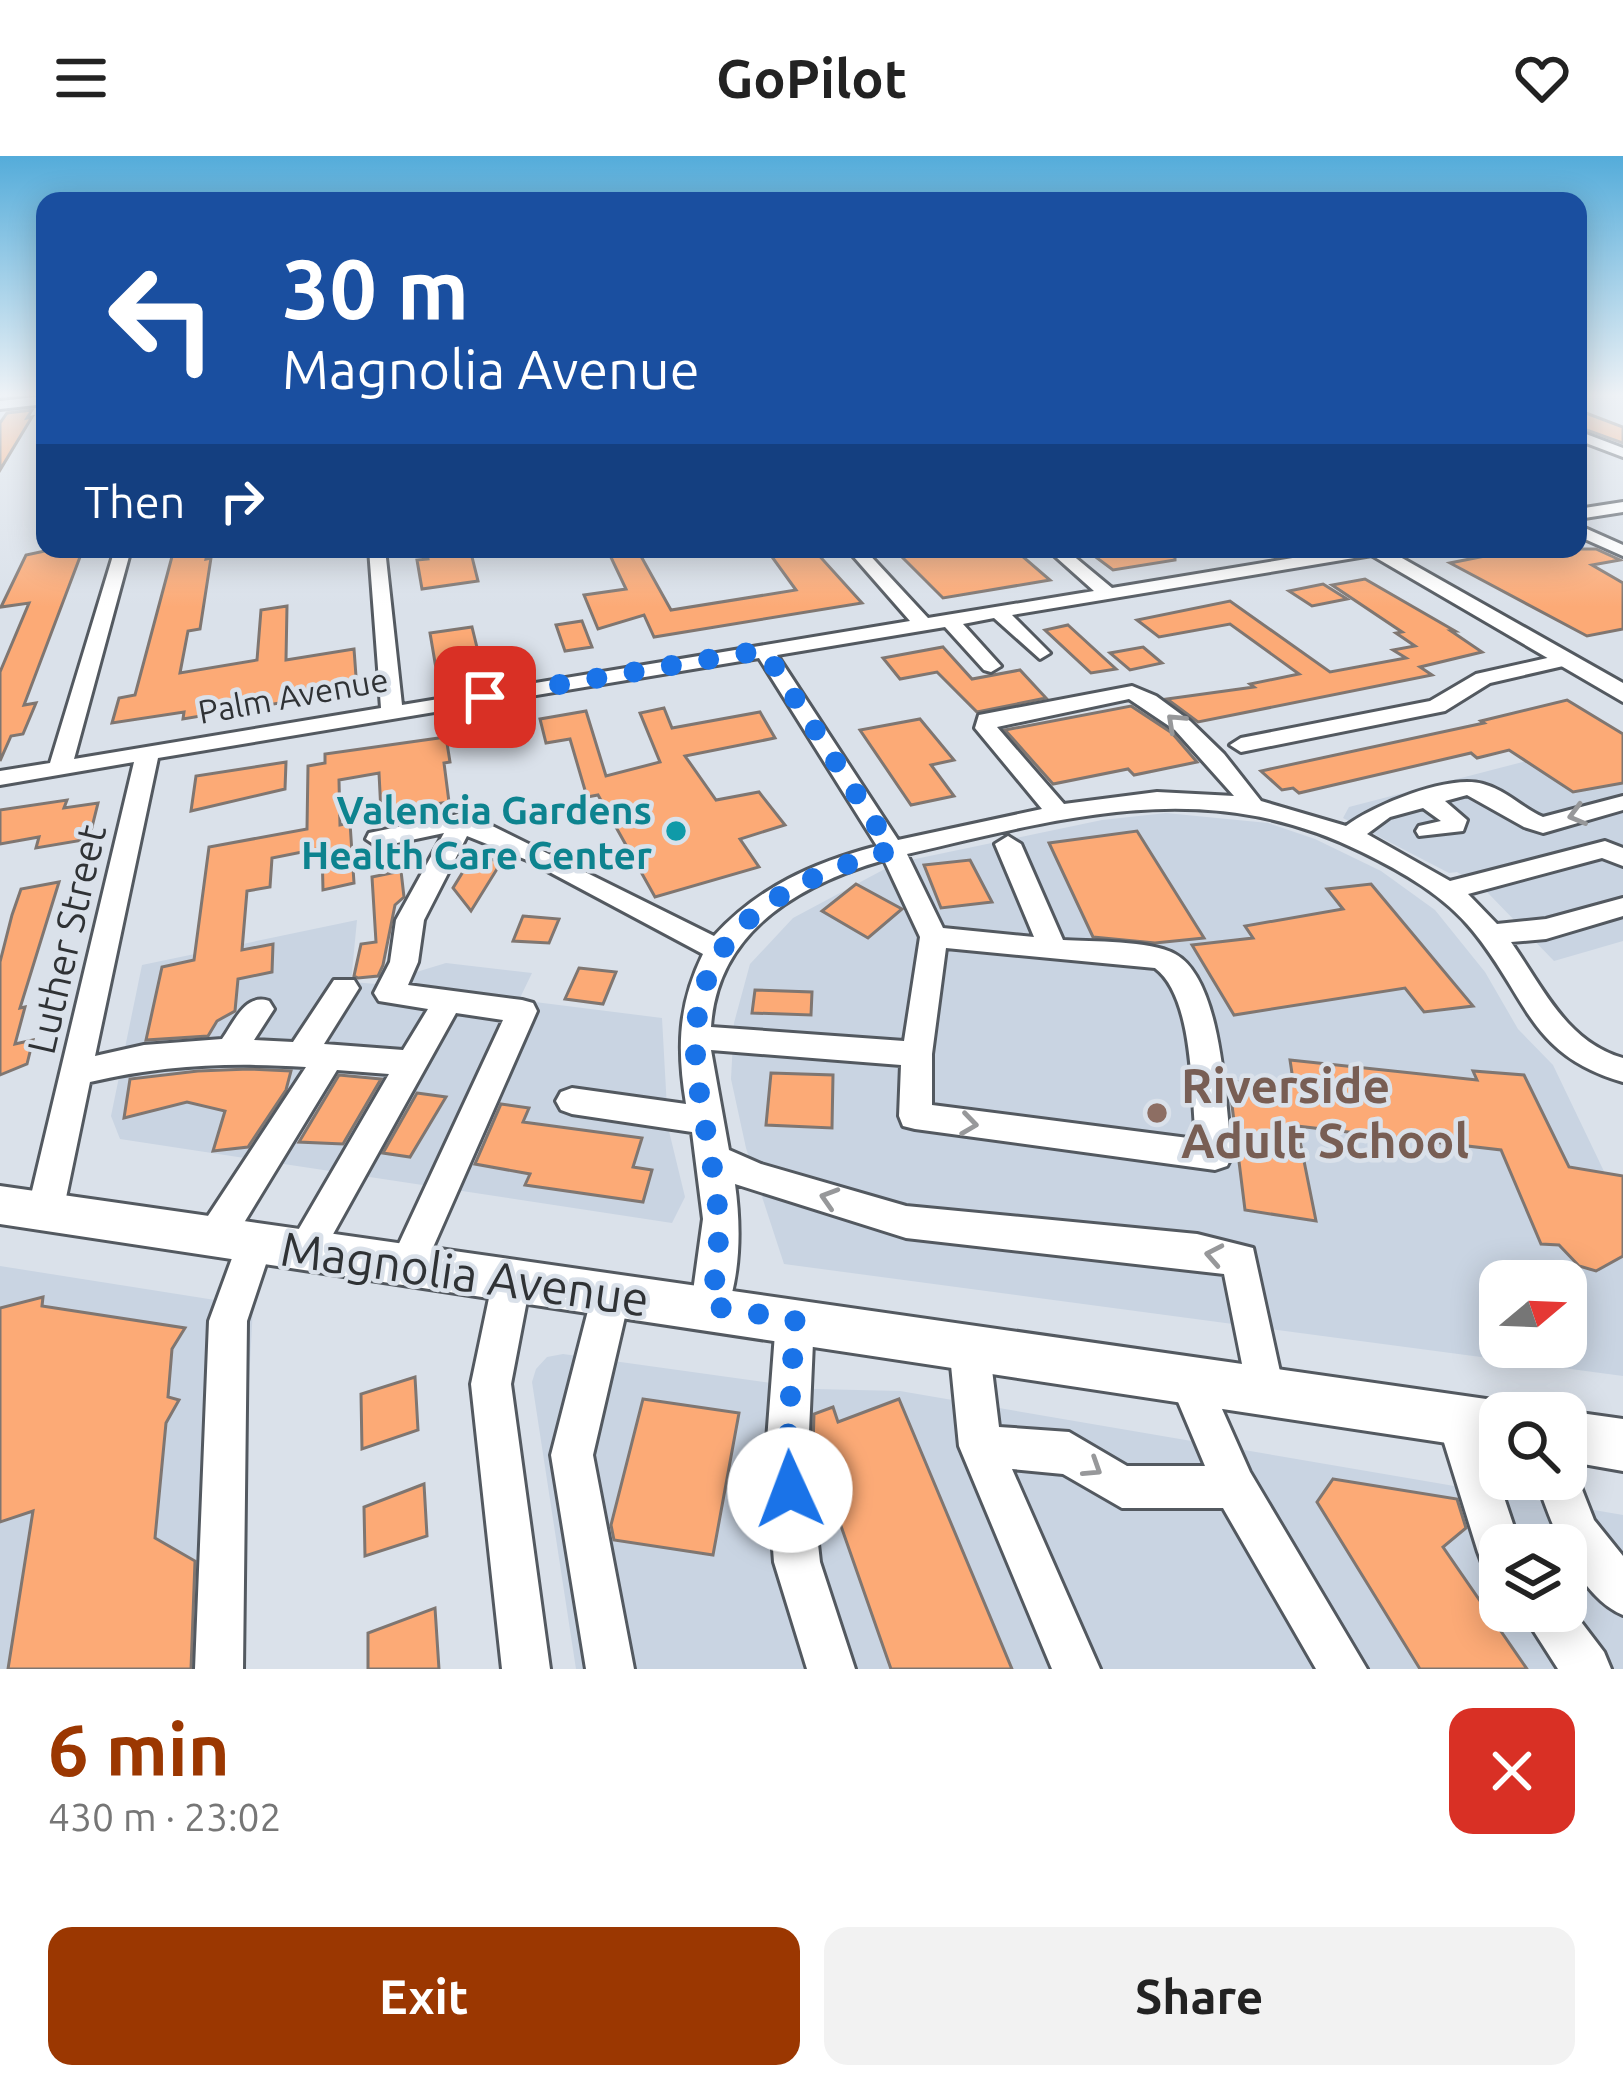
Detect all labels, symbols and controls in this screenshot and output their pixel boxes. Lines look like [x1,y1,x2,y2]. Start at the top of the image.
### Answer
icon: menu [48,45,114,111]
icon: heart [1509,45,1575,111]
text: GoPilot [716,48,907,108]
icon: left [84,240,240,396]
text: 30 m [282,241,469,335]
text: Magnolia Avenue [282,339,699,399]
icon: right [209,468,275,534]
text: Then [84,476,185,527]
pin [434,646,536,748]
street label: Palm Avenue [195,660,391,730]
icon: arrive [452,664,518,730]
one-way arrow [1167,715,1189,737]
place label: Valencia Gardens Health Care Center [301,788,652,876]
one-way arrow [1568,801,1588,826]
marker: Valencia Gardens Health Care Center [663,818,689,844]
street label: Luther Street [19,820,113,1058]
place label: Riverside Adult School [1181,1058,1469,1167]
marker: Riverside Adult School [1144,1100,1170,1126]
one-way arrow [959,1110,979,1136]
one-way arrow [819,1187,840,1212]
street label: Magnolia Avenue [278,1220,652,1326]
one-way arrow [1204,1243,1224,1269]
north arrow [1479,1260,1587,1368]
map controls [1479,1260,1587,1632]
button: search [1479,1392,1587,1500]
position arrow [727,1427,853,1553]
one-way arrow [1079,1454,1101,1476]
button: layers [1479,1524,1587,1632]
button: close [1449,1708,1575,1834]
text: 6 min [48,1709,230,1790]
text: 430 m · 23:02 [48,1795,282,1838]
button: Exit [48,1927,800,2065]
button: Share [824,1927,1575,2065]

